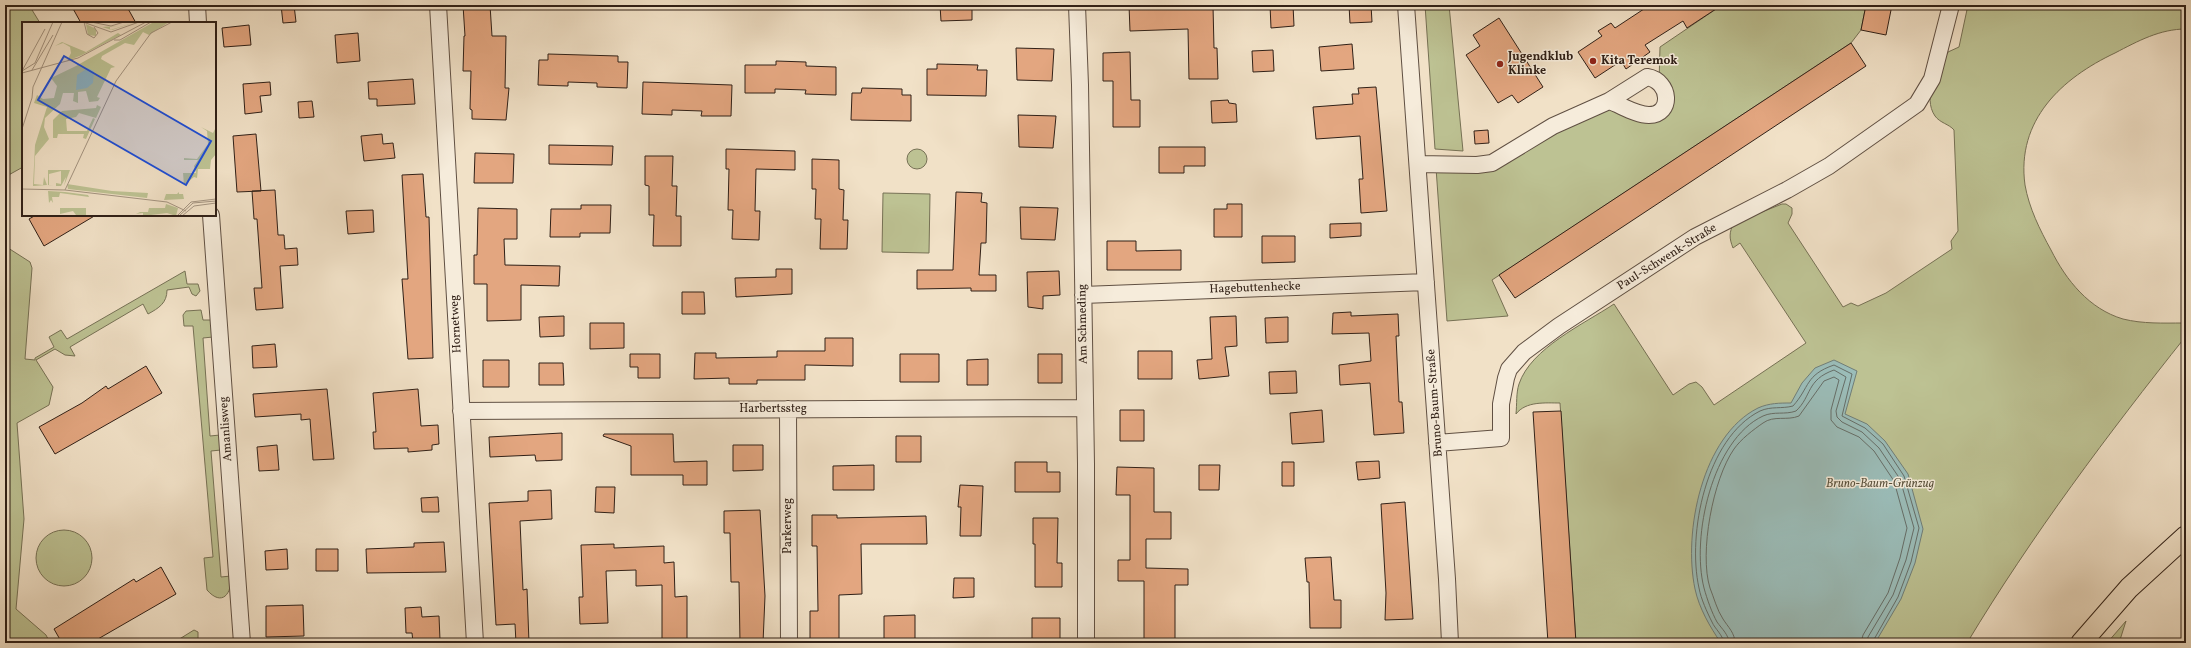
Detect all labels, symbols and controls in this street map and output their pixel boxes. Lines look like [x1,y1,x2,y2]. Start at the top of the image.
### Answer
inset map [22,22,216,216]
place label: Jugendklub Klinke [1507,49,1573,79]
place label: Kita Teremok [1601,53,1678,69]
marker: Kita Teremok [1588,56,1598,66]
marker: Jugendklub Klinke [1495,59,1505,69]
street label: Paul-Schwenk-Straße [1614,220,1720,294]
street label: Hagebuttenhecke [1209,278,1301,298]
street label: Am Schmeding [1074,284,1092,364]
street label: Hornetweg [446,294,466,354]
street label: Bruno-Baum-Straße [1423,348,1447,457]
street label: Amanlisweg [216,396,236,462]
street label: Harbertssteg [739,401,807,417]
park label: Bruno-Baum-Grünzug [1826,476,1934,492]
street label: Parkerweg [780,498,796,554]

